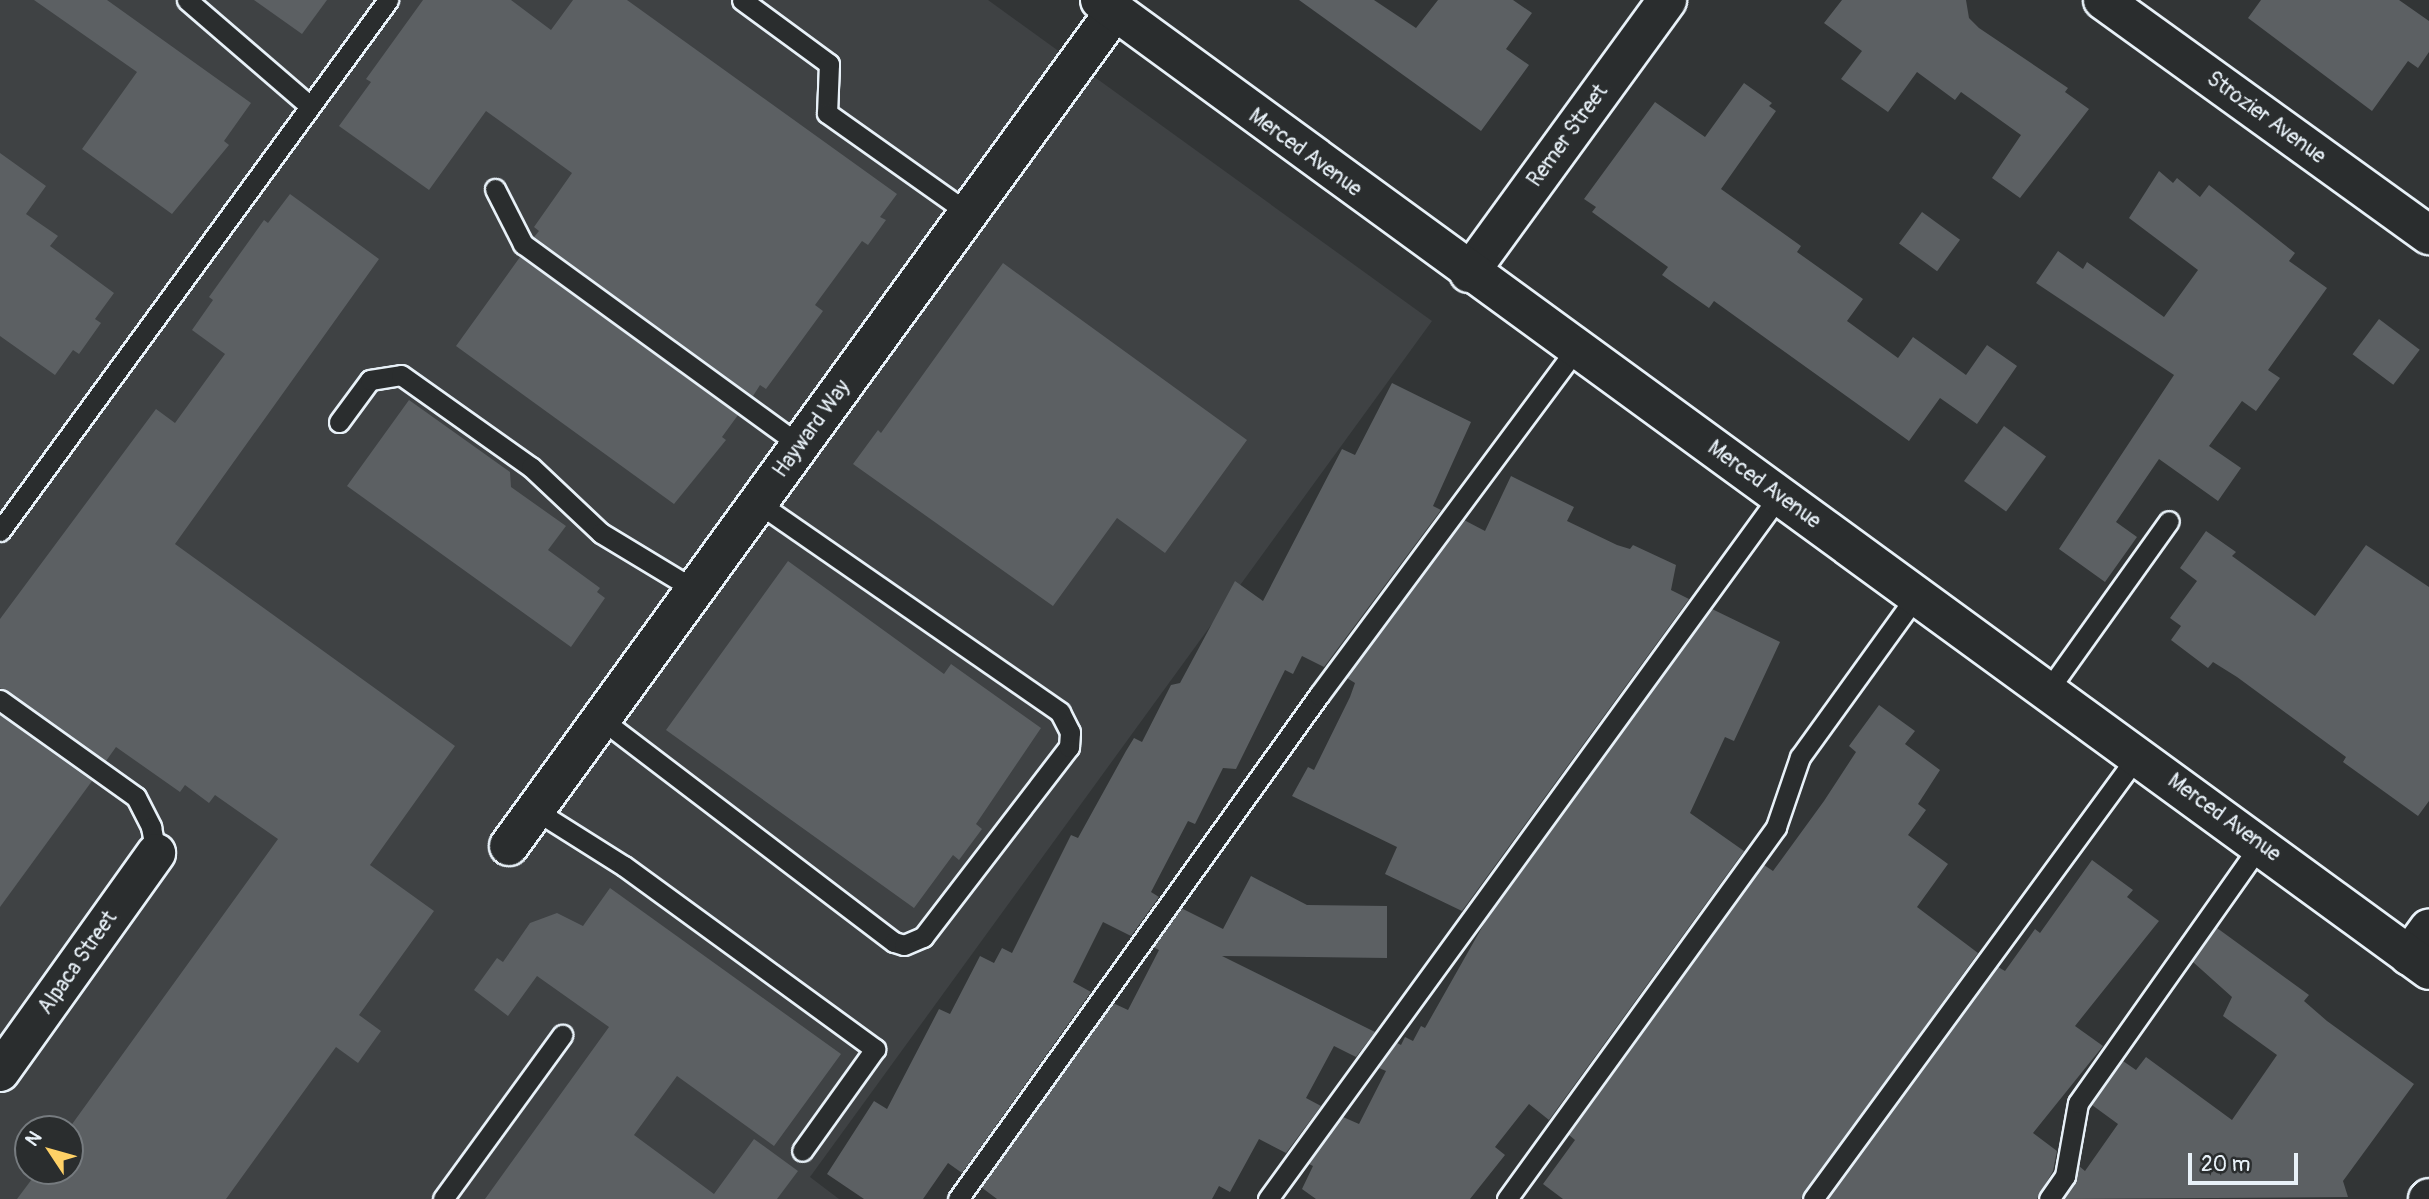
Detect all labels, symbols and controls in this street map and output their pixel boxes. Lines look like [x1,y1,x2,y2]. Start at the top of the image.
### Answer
street label: Strozier Avenue [2202,66,2330,170]
street label: Remer Street [1522,80,1614,192]
street label: Merced Avenue [1244,104,1366,202]
street label: Hayward Way [768,375,856,483]
street label: Merced Avenue [1703,436,1825,534]
street label: Merced Avenue [2163,769,2285,867]
street label: Alpaca Street [33,907,123,1019]
north arrow [14,1115,84,1185]
text: N [20,1127,47,1151]
scale bar [2191,1140,2301,1184]
text: 20 m [2201,1151,2250,1178]

